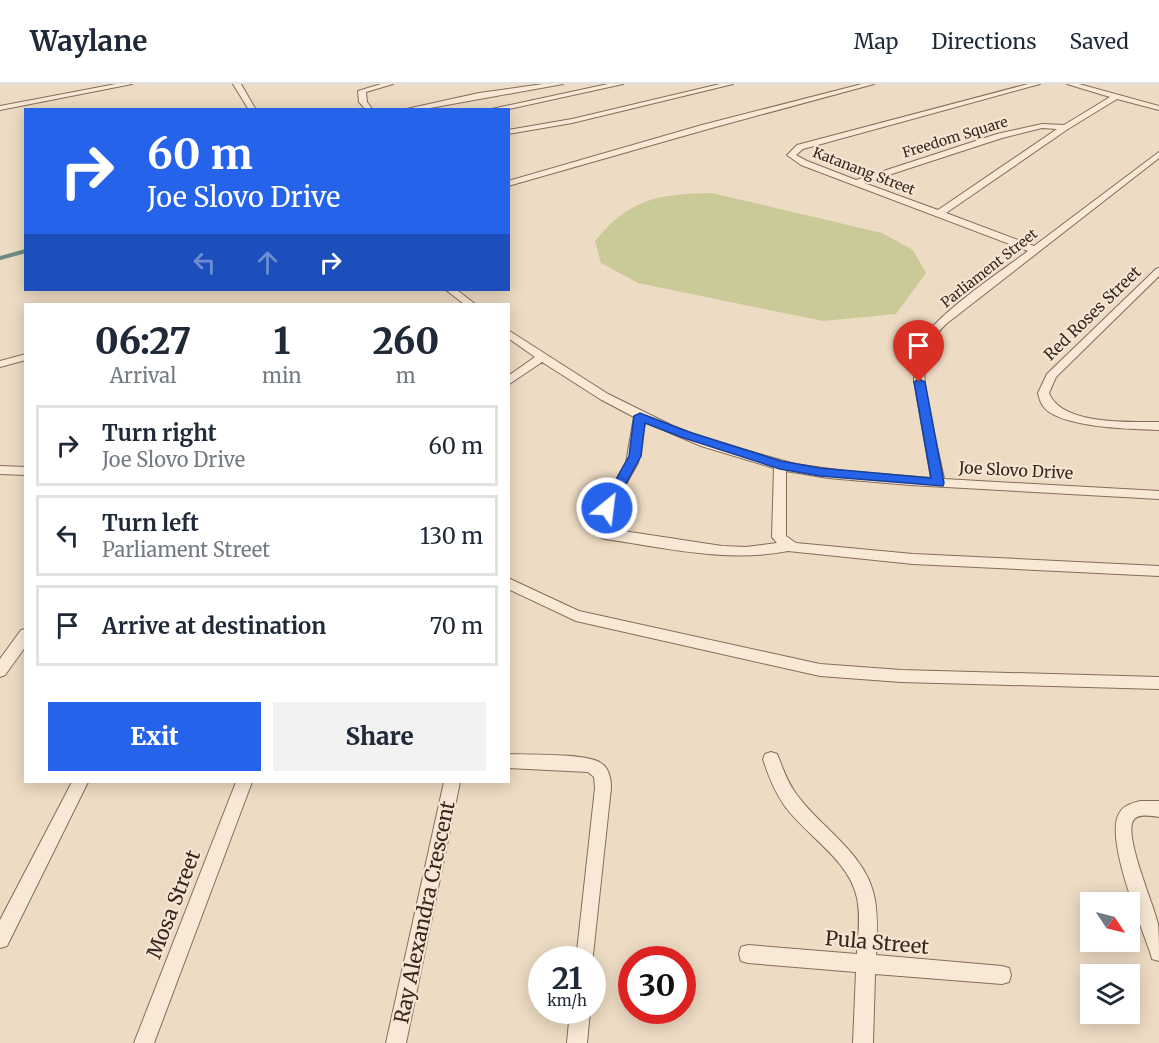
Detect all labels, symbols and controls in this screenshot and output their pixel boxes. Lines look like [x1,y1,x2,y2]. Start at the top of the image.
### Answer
text: Waylane [30,23,147,59]
text: Map [854,28,898,55]
text: Directions [931,28,1036,55]
text: Saved [1069,28,1129,55]
street label: Freedom Square [900,112,1010,162]
text: 60 m [147,128,253,180]
icon: right [48,132,126,210]
street label: Katanang Street [810,143,918,199]
text: Joe Slovo Drive [147,180,340,214]
street label: Parliament Street [937,224,1041,311]
icon: left [188,246,221,279]
icon: ahead [251,246,284,279]
icon: right [314,246,347,279]
street label: Red Roses Street [1039,261,1145,364]
text: 06:27 [95,319,191,364]
text: 1 [273,319,290,364]
text: 260 [372,319,439,364]
pin [893,320,944,382]
icon: arrive [902,329,935,362]
text: Arrival [110,363,176,388]
text: min [262,363,302,388]
text: m [396,363,416,388]
text: Turn right [102,419,216,447]
icon: right [51,429,84,462]
text: 60 m [429,432,483,460]
text: Joe Slovo Drive [102,447,245,472]
street label: Joe Slovo Drive [957,457,1074,483]
position arrow [575,476,639,540]
text: Turn left [102,509,199,537]
icon: left [51,519,84,552]
text: 130 m [420,522,483,550]
text: Parliament Street [102,537,270,562]
icon: arrive [51,609,84,642]
text: Arrive at destination [102,612,326,640]
text: 70 m [430,612,483,640]
button: Exit [48,702,261,771]
button: Share [273,702,486,771]
street label: Ray Alexandra Crescent [388,798,460,1026]
street label: Mosa Street [141,846,205,962]
north arrow [1080,892,1140,952]
map controls [1080,892,1140,1024]
street label: Pula Street [824,925,930,959]
speed limit sign: 30 [618,946,696,1024]
text: 21 [552,959,582,997]
button: layers [1080,964,1140,1024]
text: km/h [547,991,587,1010]

